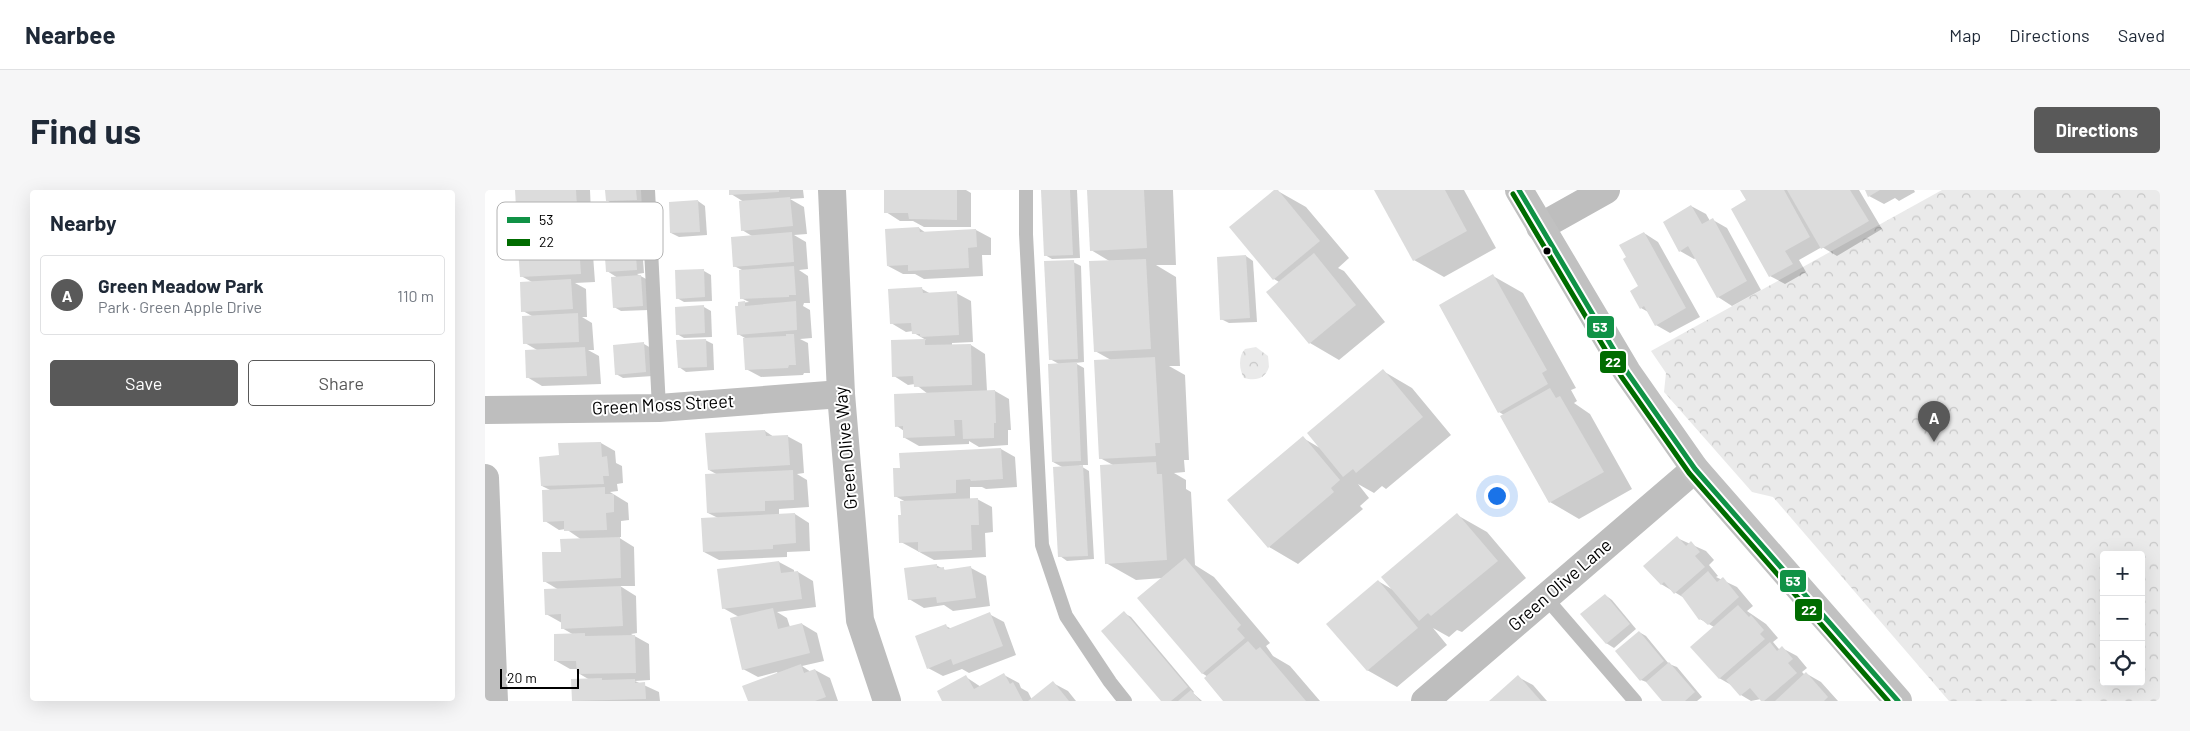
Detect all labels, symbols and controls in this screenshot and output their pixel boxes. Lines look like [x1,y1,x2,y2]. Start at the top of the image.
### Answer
text: Nearbee [25,20,116,49]
text: Map [1949,24,1981,46]
text: Directions [2009,24,2090,46]
text: Saved [2118,24,2165,46]
button: Directions [2034,107,2160,153]
text: Find us [30,109,141,151]
legend [497,202,663,260]
text: Nearby [50,210,116,235]
text: 53 [539,211,553,228]
text: 22 [539,233,554,250]
unlabelled marker [1542,246,1552,256]
text: Green Meadow Park [98,274,264,297]
text: A [62,286,72,305]
text: 110 m [397,286,434,305]
text: Park · Green Apple Drive [98,297,262,316]
line badge: 53 [1586,315,1615,339]
text: 53 [1592,318,1608,335]
line badge: 22 [1599,350,1627,374]
text: 22 [1605,353,1621,370]
button: Save [50,360,238,406]
button: Share [248,360,435,406]
street label: Green Olive Way [829,386,861,511]
street label: Green Moss Street [591,389,735,419]
pin: A [1918,401,1950,442]
your location [1484,483,1510,509]
street label: Green Olive Lane [1503,533,1616,635]
map controls [2100,551,2145,686]
button: + [2100,551,2145,596]
line badge: 53 [1779,569,1807,593]
text: 53 [1785,572,1801,589]
button: − [2100,596,2145,641]
line badge: 22 [1794,598,1823,622]
text: 22 [1801,601,1817,618]
button: locate [2100,641,2145,686]
scale bar [500,666,579,689]
text: 20 m [507,669,537,686]

